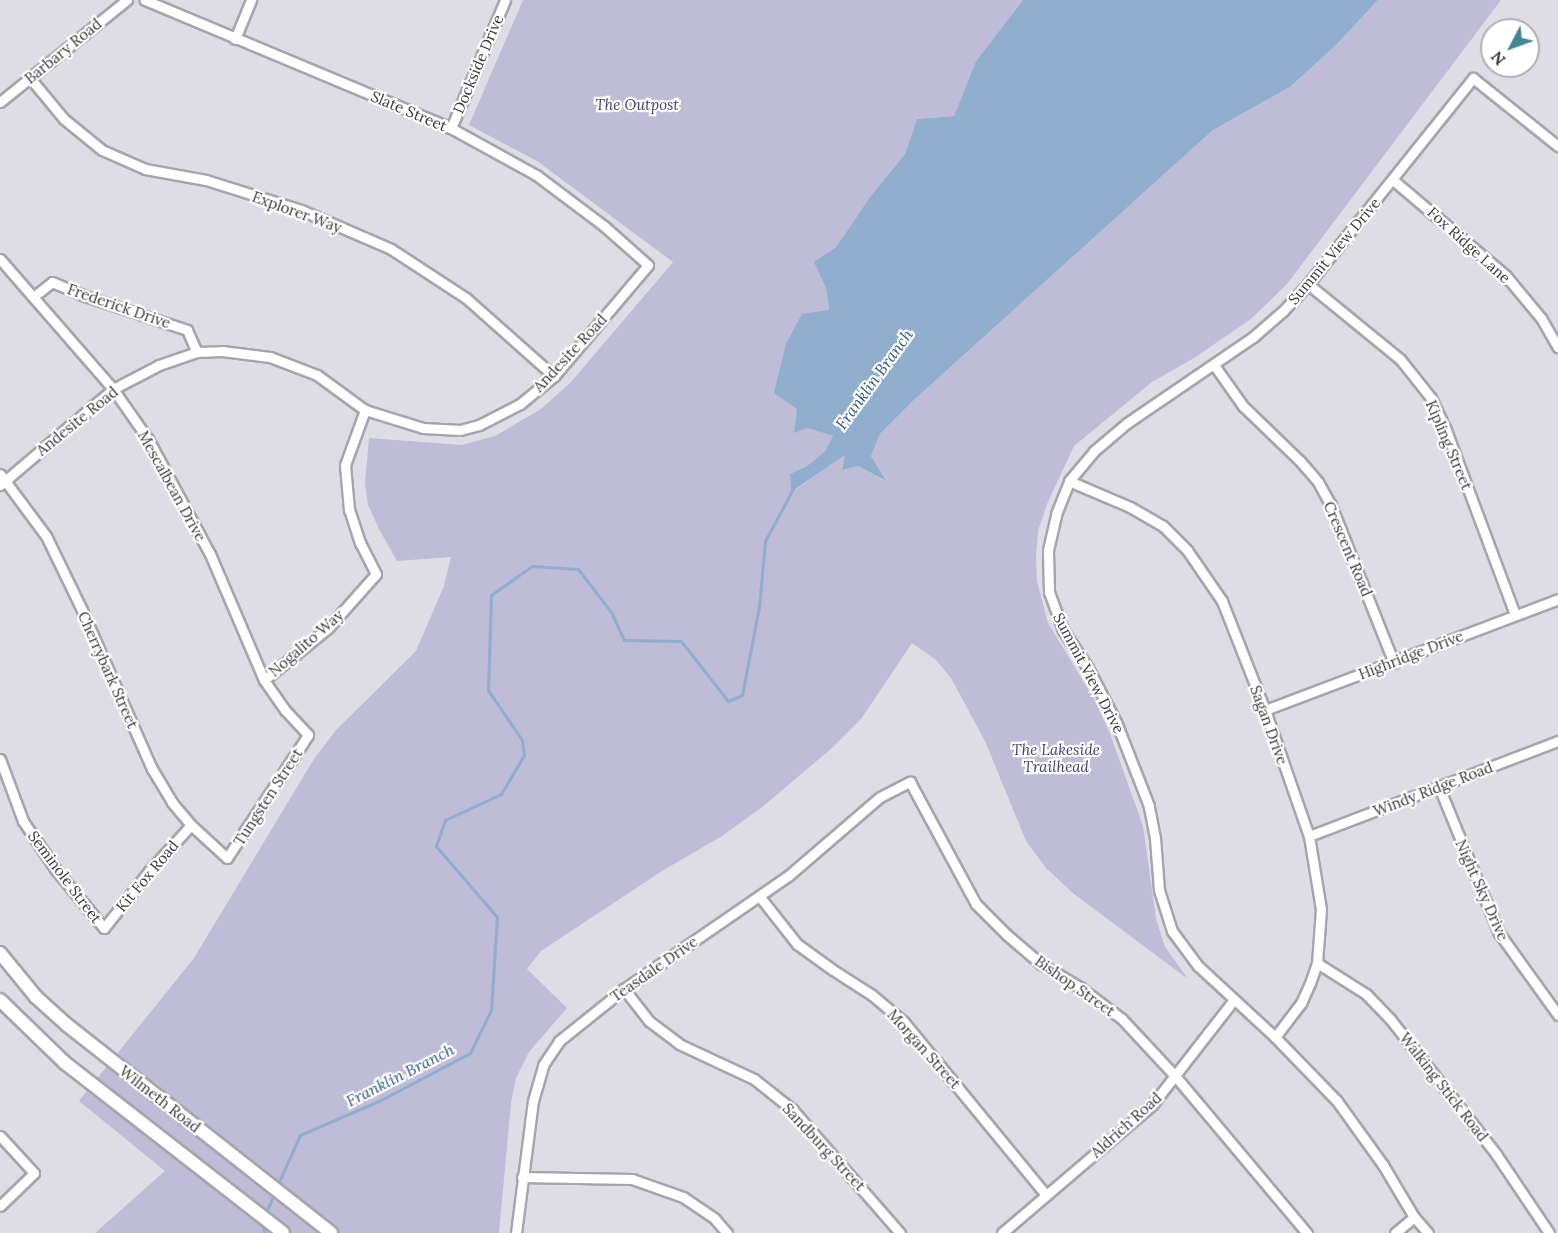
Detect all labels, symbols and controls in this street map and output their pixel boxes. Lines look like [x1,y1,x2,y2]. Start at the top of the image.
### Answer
street label: Dockside Drive [449,12,507,116]
street label: Barbary Road [21,15,105,87]
north arrow [1480,18,1540,78]
text: N [1486,47,1510,70]
street label: Slate Street [368,87,450,135]
park label: The Outpost [595,96,679,114]
street label: Explorer Way [250,187,344,237]
street label: Summit View Drive [1284,194,1384,308]
street label: Fox Ridge Lane [1424,203,1514,287]
street label: Frederick Drive [65,280,173,332]
street label: Andesite Road [529,310,611,396]
water label: Franklin Branch [831,325,917,433]
street label: Andesite Road [33,383,121,459]
street label: Kipling Street [1422,397,1476,493]
street label: Mescalbean Drive [134,428,210,544]
street label: Crescent Road [1320,499,1376,599]
street label: Nogalito Way [265,606,347,680]
street label: Cherrybark Street [74,609,142,731]
street label: Summit View Drive [1050,610,1128,736]
street label: Highridge Drive [1356,627,1466,683]
street label: Sagan Drive [1246,683,1292,767]
park label: The Lakeside Trailhead [1012,740,1100,775]
street label: Tungsten Street [230,745,306,849]
street label: Windy Ridge Road [1371,758,1495,820]
street label: Seminole Street [24,827,106,927]
street label: Kit Fox Road [112,837,182,915]
street label: Night Sky Drive [1452,837,1512,943]
street label: Teasdale Drive [607,932,701,1006]
street label: Bishop Street [1032,952,1118,1020]
street label: Morgan Street [884,1006,964,1092]
street label: Walking Stick Road [1396,1029,1492,1145]
water label: Franklin Branch [343,1040,457,1110]
street label: Wilmeth Road [116,1062,204,1136]
street label: Aldrich Road [1087,1089,1165,1161]
street label: Sandburg Street [779,1099,869,1195]

